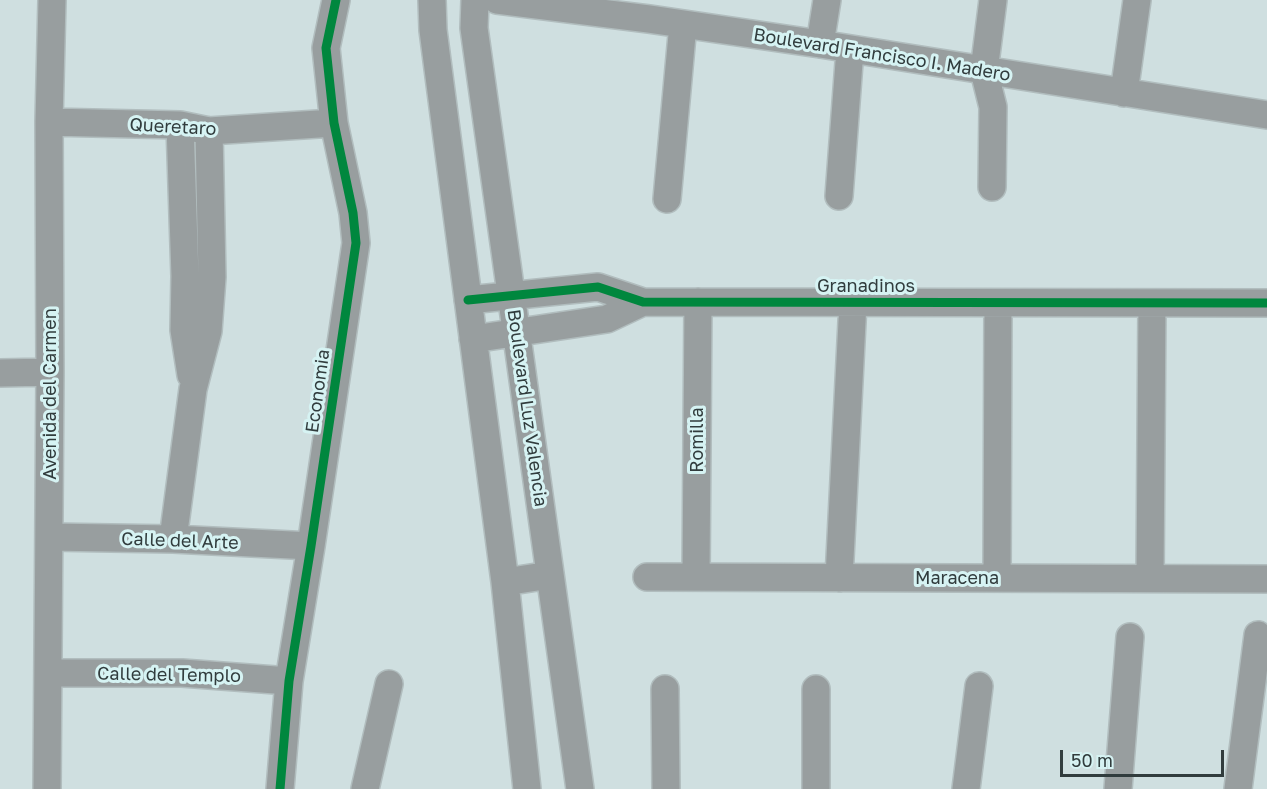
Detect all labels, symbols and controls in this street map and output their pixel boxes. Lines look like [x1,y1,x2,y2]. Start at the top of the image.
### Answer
street label: Boulevard Francisco I. Madero [752,24,1012,86]
street label: Queretaro [129,114,217,140]
street label: Granadinos [817,275,915,297]
street label: Avenida del Carmen [39,308,61,480]
street label: Boulevard Luz Valencia [502,308,552,508]
street label: Economia [301,348,335,434]
street label: Romilla [686,407,708,473]
street label: Calle del Arte [121,528,239,554]
street label: Maracena [915,567,999,589]
street label: Calle del Templo [97,663,241,687]
scale bar [1063,738,1226,776]
text: 50 m [1071,749,1113,771]

